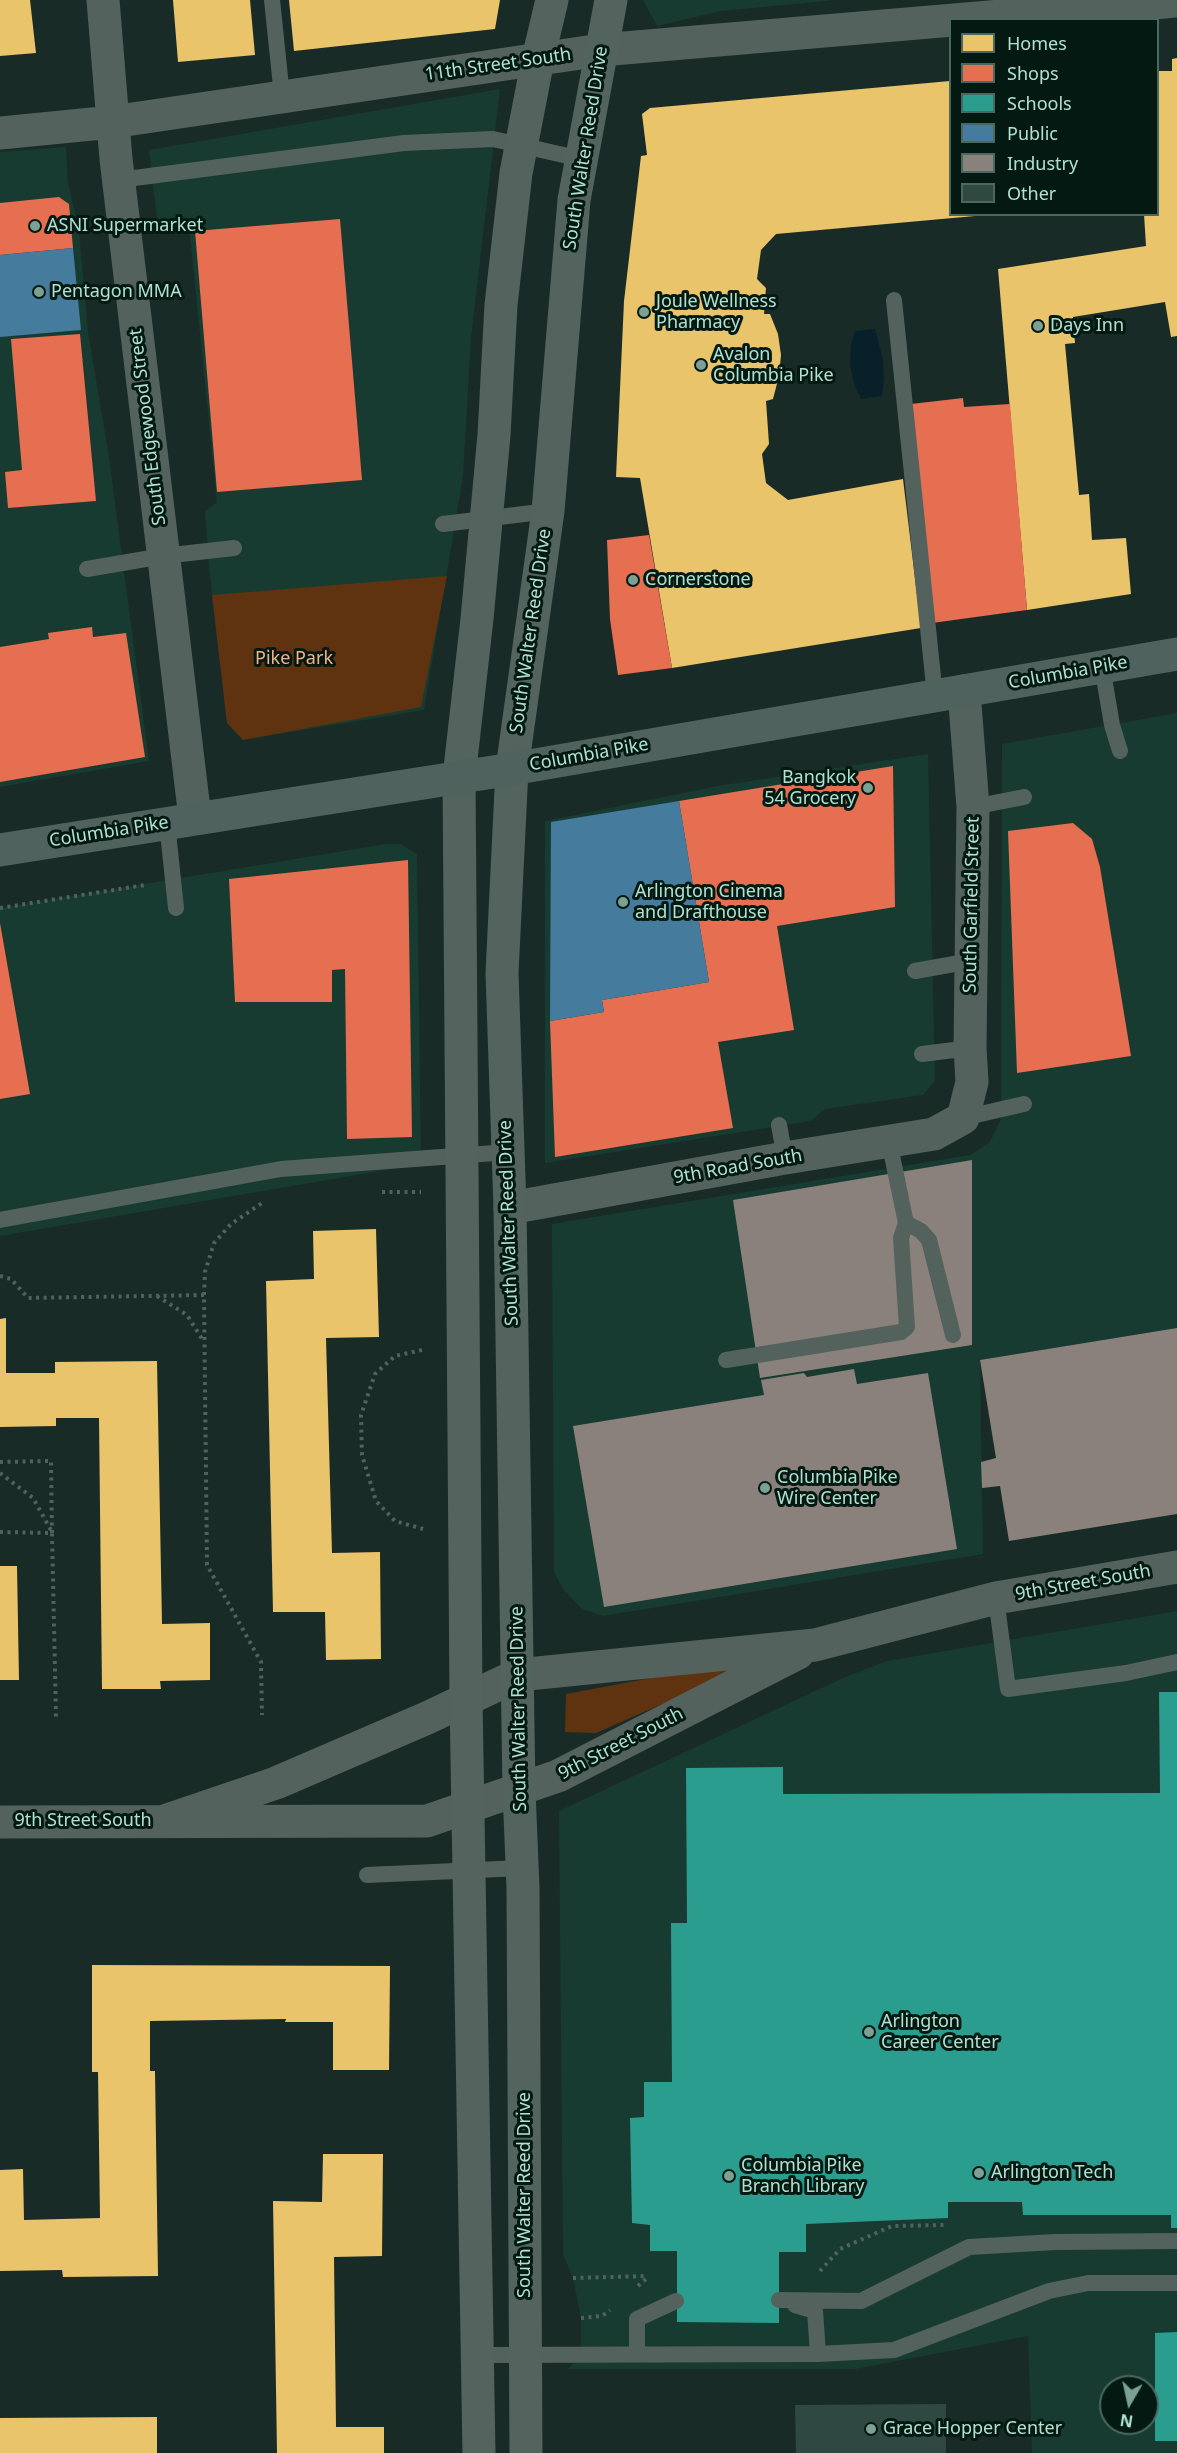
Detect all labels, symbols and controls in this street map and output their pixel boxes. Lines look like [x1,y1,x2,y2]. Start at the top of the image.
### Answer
legend [949,18,1159,216]
text: Homes [1007,31,1067,55]
street label: 11th Street South [424,44,572,86]
street label: South Walter Reed Drive [559,45,613,251]
text: Shops [1007,61,1059,85]
text: Schools [1007,91,1072,115]
text: Public [1007,121,1058,145]
text: Industry [1007,151,1078,175]
text: Other [1007,181,1056,205]
place label: ASNI Supermarket [47,215,203,237]
marker: ASNI Supermarket [28,219,42,233]
place label: Pentagon MMA [51,281,182,303]
marker: Pentagon MMA [32,285,46,299]
place label: Joule Wellness Pharmacy [656,291,777,334]
marker: Joule Wellness Pharmacy [637,305,651,319]
place label: Days Inn [1050,315,1124,337]
marker: Days Inn [1031,319,1045,333]
street label: South Edgewood Street [125,327,171,527]
place label: Avalon Columbia Pike [713,344,834,386]
marker: Avalon Columbia Pike [694,358,708,372]
street label: South Walter Reed Drive [506,528,556,734]
place label: Cornerstone [645,569,751,591]
marker: Cornerstone [626,573,640,587]
park label: Pike Park [255,648,333,670]
street label: Columbia Pike [1007,652,1129,694]
street label: Columbia Pike [528,734,650,776]
place label: Bangkok 54 Grocery [764,767,856,810]
marker: Bangkok 54 Grocery [861,781,875,795]
street label: Columbia Pike [48,812,170,852]
street label: South Garfield Street [960,817,984,993]
place label: Arlington Cinema and Drafthouse [635,881,783,924]
marker: Arlington Cinema and Drafthouse [616,895,630,909]
street label: South Walter Reed Drive [495,1120,523,1326]
street label: 9th Road South [672,1145,804,1189]
place label: Columbia Pike Wire Center [777,1467,898,1510]
marker: Columbia Pike Wire Center [758,1481,772,1495]
street label: 9th Street South [1014,1560,1152,1606]
street label: South Walter Reed Drive [506,1606,532,1812]
street label: 9th Street South [555,1703,687,1785]
street label: 9th Street South [14,1810,152,1832]
place label: Arlington Career Center [881,2011,999,2054]
marker: Arlington Career Center [862,2025,876,2039]
street label: South Walter Reed Drive [514,2092,536,2298]
place label: Columbia Pike Branch Library [741,2155,864,2198]
place label: Arlington Tech [991,2162,1113,2184]
marker: Arlington Tech [972,2166,986,2180]
marker: Columbia Pike Branch Library [722,2169,736,2183]
north arrow [1099,2375,1159,2435]
text: N [1118,2409,1135,2433]
place label: Grace Hopper Center [883,2418,1062,2440]
marker: Grace Hopper Center [864,2422,878,2436]

